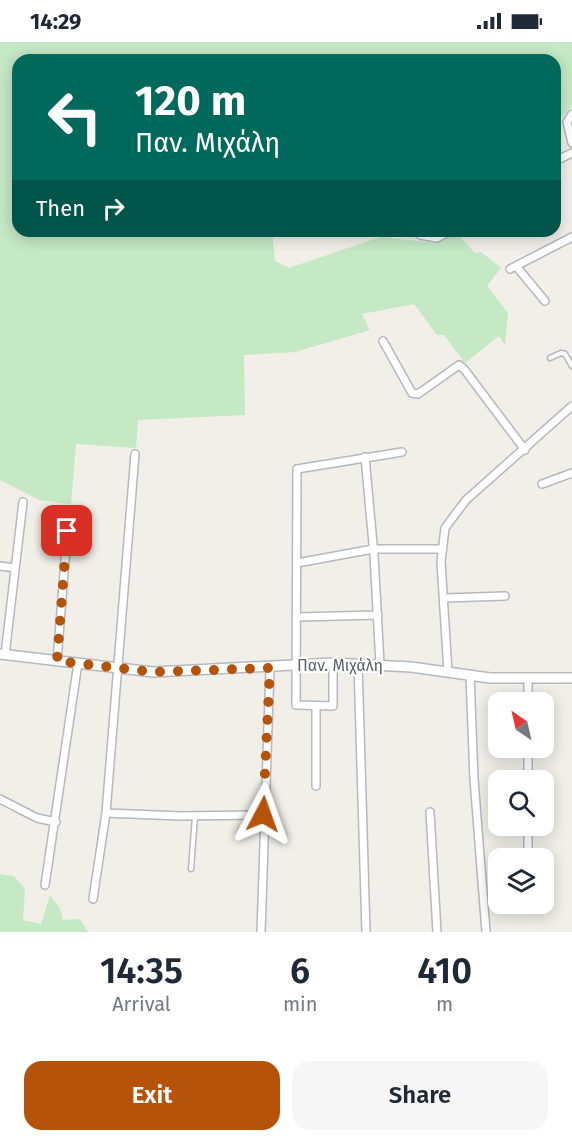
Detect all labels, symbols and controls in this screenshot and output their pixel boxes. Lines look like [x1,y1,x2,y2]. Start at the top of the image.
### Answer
text: 14:29 [30,8,81,35]
text: 120 m [135,76,246,126]
icon: left [36,78,114,156]
text: Παν. Μιχάλη [135,127,280,159]
icon: right [97,192,130,225]
text: Then [36,195,85,222]
pin [41,505,92,556]
icon: arrive [50,514,83,547]
street label: Παν. Μιχάλη [297,656,383,675]
north arrow [488,692,554,758]
map controls [488,692,554,914]
button: search [488,770,554,836]
position arrow [231,782,295,846]
button: layers [488,848,554,914]
text: 14:35 [100,949,183,993]
text: 6 [290,949,310,993]
text: 410 [417,949,472,993]
text: Arrival [112,992,171,1016]
text: min [283,992,317,1016]
text: m [436,992,453,1016]
button: Exit [24,1061,280,1130]
button: Share [292,1061,548,1130]

